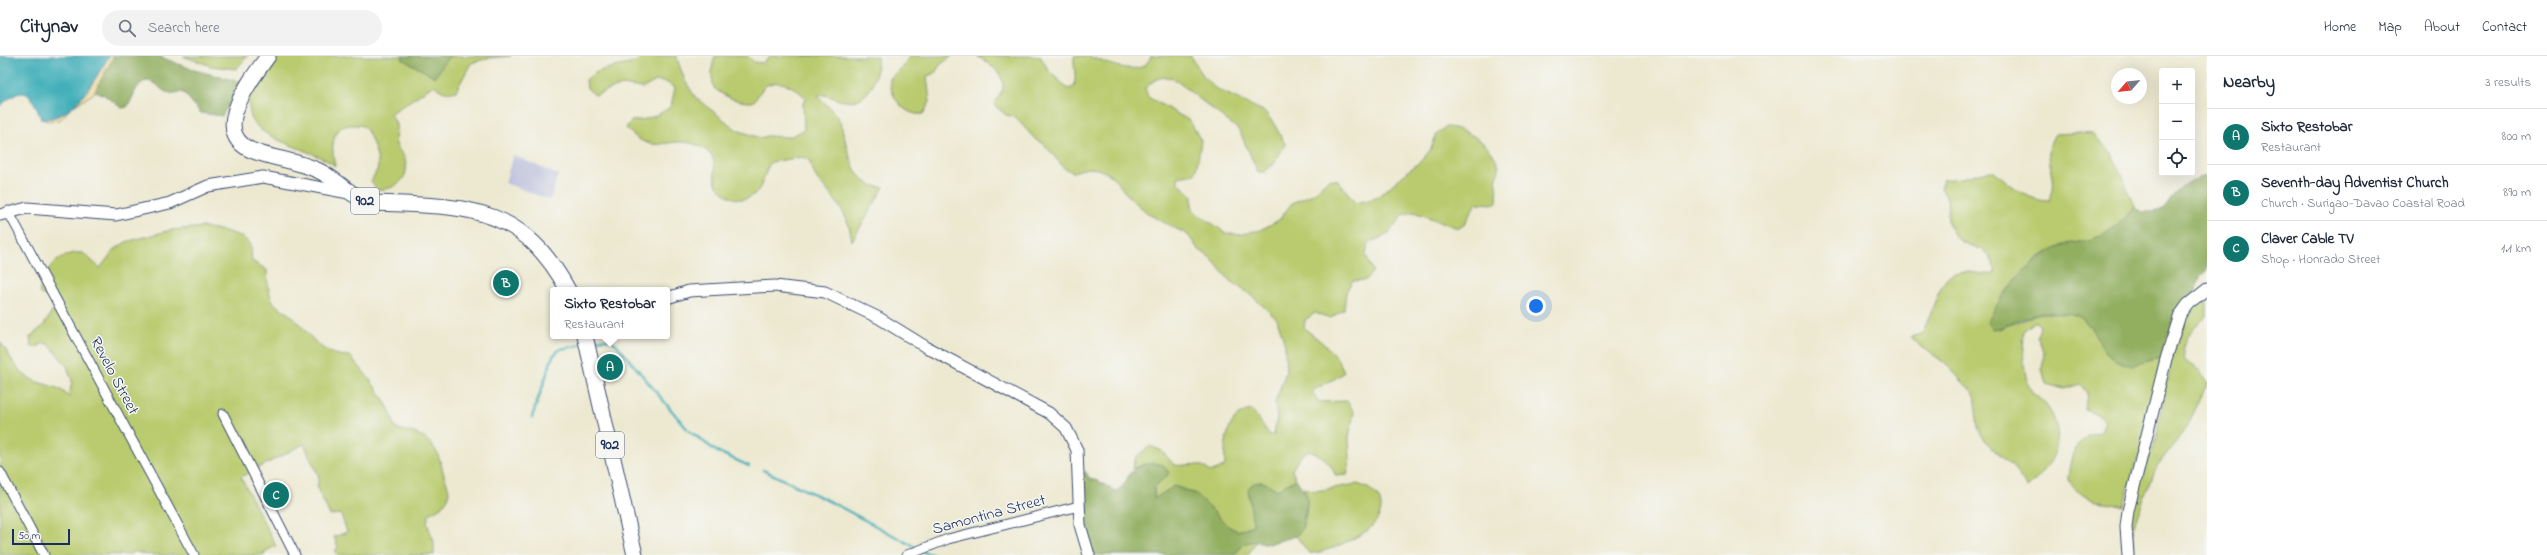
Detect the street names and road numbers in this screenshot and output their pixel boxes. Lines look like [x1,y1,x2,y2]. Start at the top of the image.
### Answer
road number: 902 [351,188,379,214]
street label: Revelo Street [83,333,145,420]
road number: 902 [596,432,624,458]
street label: Samontina Street [930,488,1049,542]

